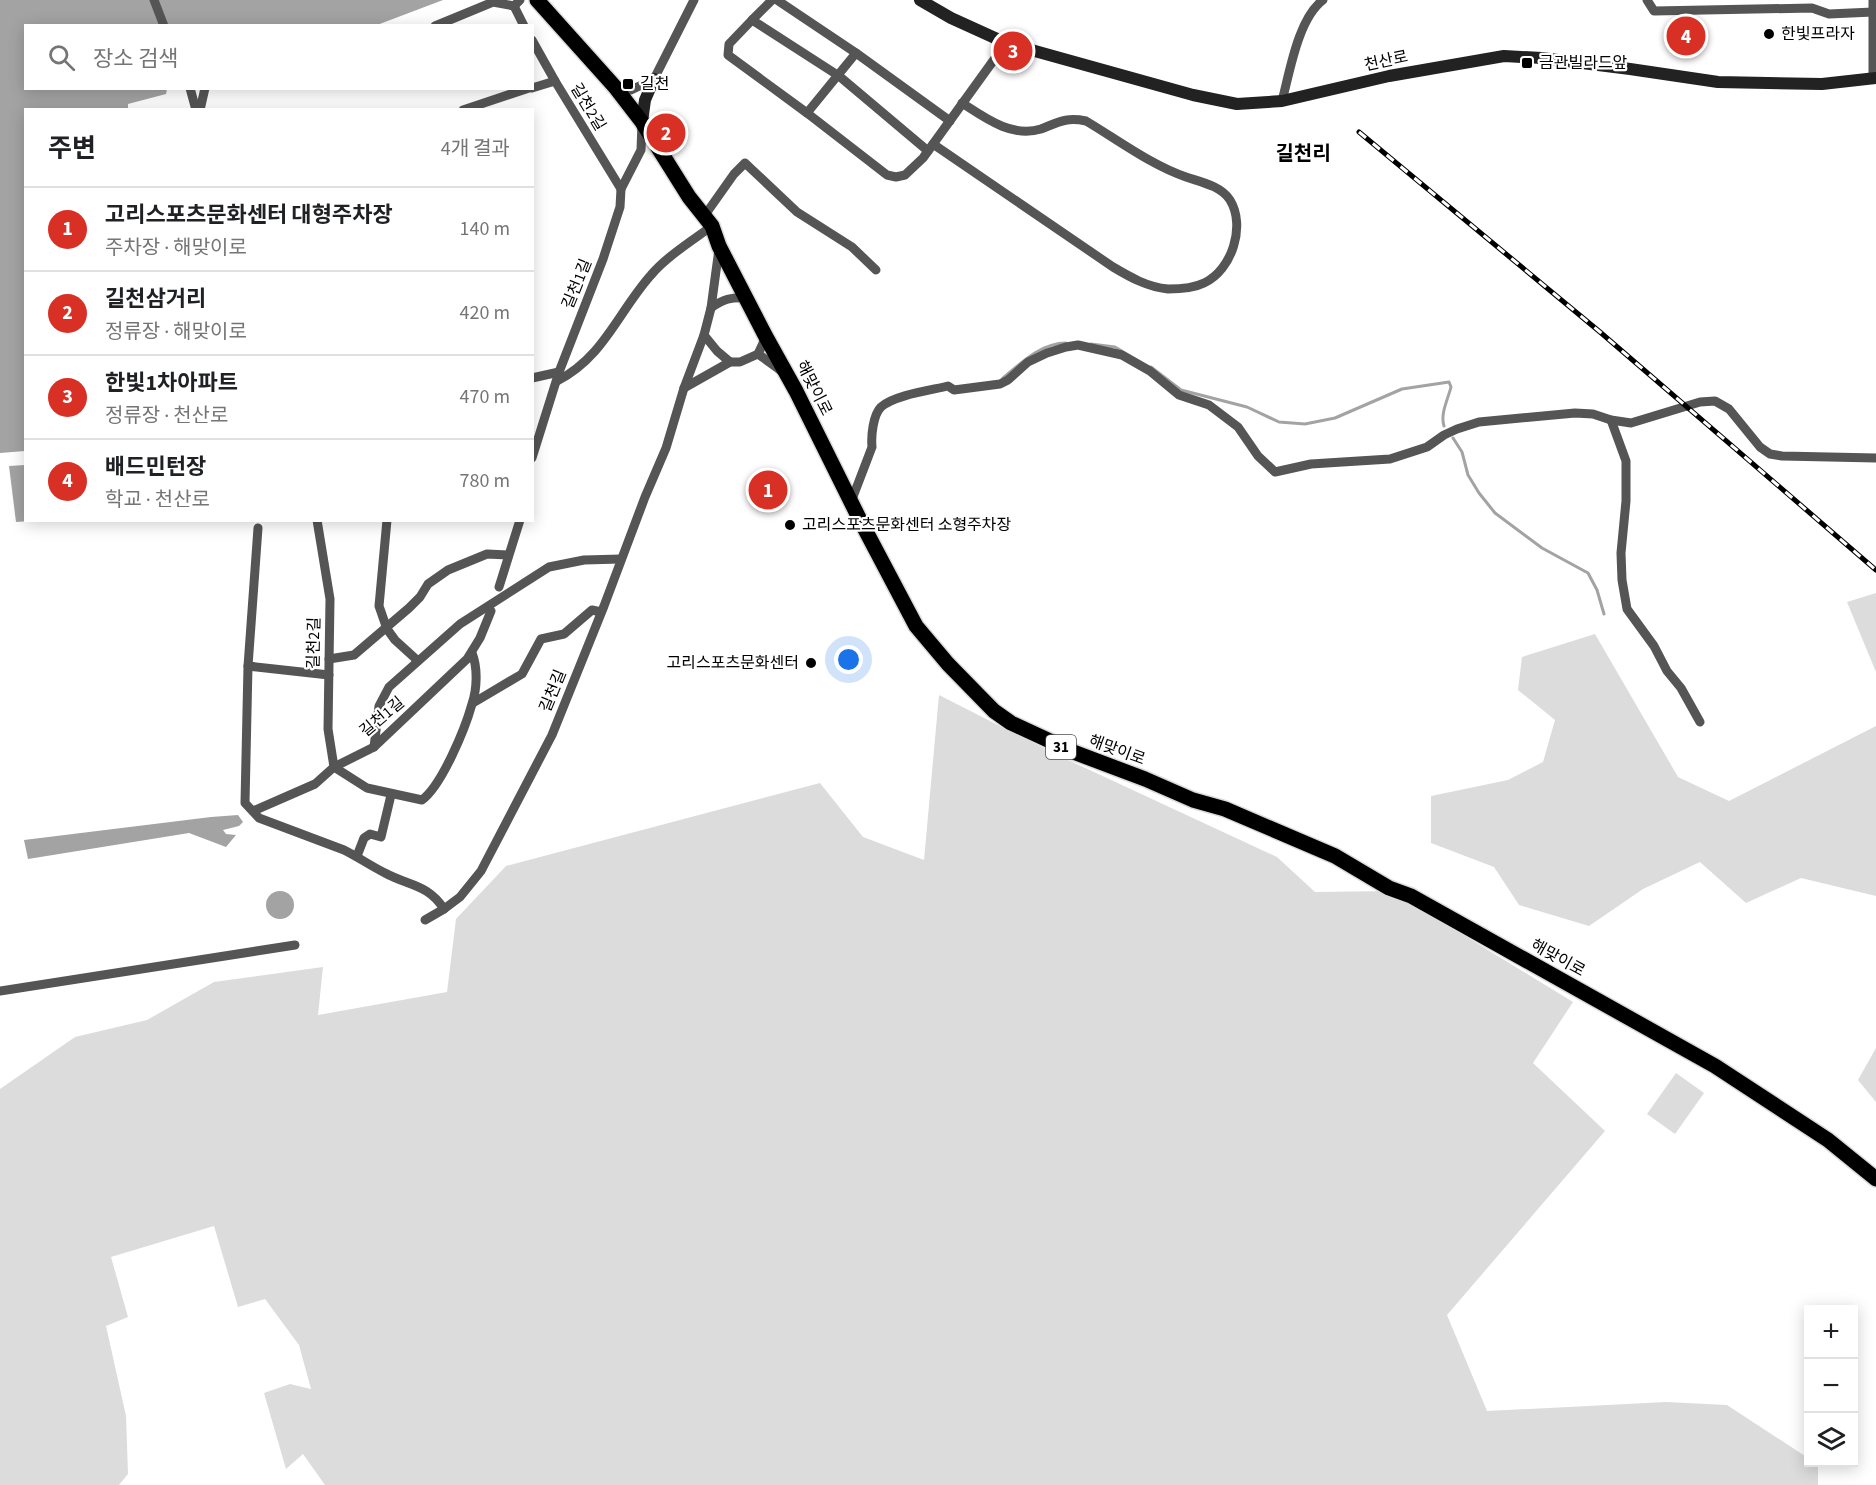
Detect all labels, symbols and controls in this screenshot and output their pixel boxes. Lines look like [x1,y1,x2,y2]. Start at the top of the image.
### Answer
pin: 4 [1666,14,1706,58]
place label: 한빛프라자 [1781,23,1855,45]
search box [24,24,534,90]
marker: 한빛프라자 [1762,27,1776,41]
pin: 3 [994,28,1032,74]
icon: search [45,41,78,74]
text: 장소 검색 [93,43,178,75]
street label: 천산로 [1362,46,1410,76]
place label: 금관빌라드앞 [1539,52,1628,74]
marker: 금관빌라드앞 [1520,56,1534,70]
place label: 길천 [640,73,669,95]
marker: 길천 [621,77,635,91]
street label: 길천2길 [565,79,611,135]
pin: 2 [646,110,686,156]
text: 주변 [48,130,96,167]
text: 4개 결과 [441,135,510,163]
district label: 길천리 [1275,140,1331,168]
text: 고리스포츠문화센터 대형주차장 [105,199,393,231]
text: 1 [62,215,73,243]
text: 140 m [460,215,510,243]
text: 주차장 · 해맞이로 [105,234,247,262]
street label: 길천1길 [557,256,597,312]
text: 길천삼거리 [105,283,206,315]
text: 2 [62,299,73,327]
text: 420 m [460,299,510,327]
text: 정류장 · 해맞이로 [105,318,247,346]
street label: 해맞이로 [791,357,837,419]
text: 한빛1차아파트 [105,367,238,399]
text: 3 [62,383,73,411]
text: 470 m [460,383,510,411]
text: 정류장 · 천산로 [105,402,228,430]
text: 배드민턴장 [105,451,206,483]
text: 4 [62,467,73,495]
text: 780 m [460,467,510,495]
pin: 1 [748,468,788,512]
text: 학교 · 천산로 [105,486,210,514]
place label: 고리스포츠문화센터 소형주차장 [802,514,1012,536]
marker: 고리스포츠문화센터 소형주차장 [783,518,797,532]
street label: 길천2길 [303,617,325,669]
your location [834,645,863,674]
place label: 고리스포츠문화센터 [667,652,799,674]
marker: 고리스포츠문화센터 [804,656,818,670]
street label: 길천길 [535,666,571,716]
street label: 길천1길 [355,692,409,742]
street label: 해맞이로 [1086,730,1149,770]
road number: 31 [1046,735,1076,759]
street label: 해맞이로 [1527,934,1589,982]
map controls [1804,1305,1858,1467]
button: + [1804,1305,1858,1359]
button: − [1804,1359,1858,1413]
button: layers [1804,1413,1858,1467]

